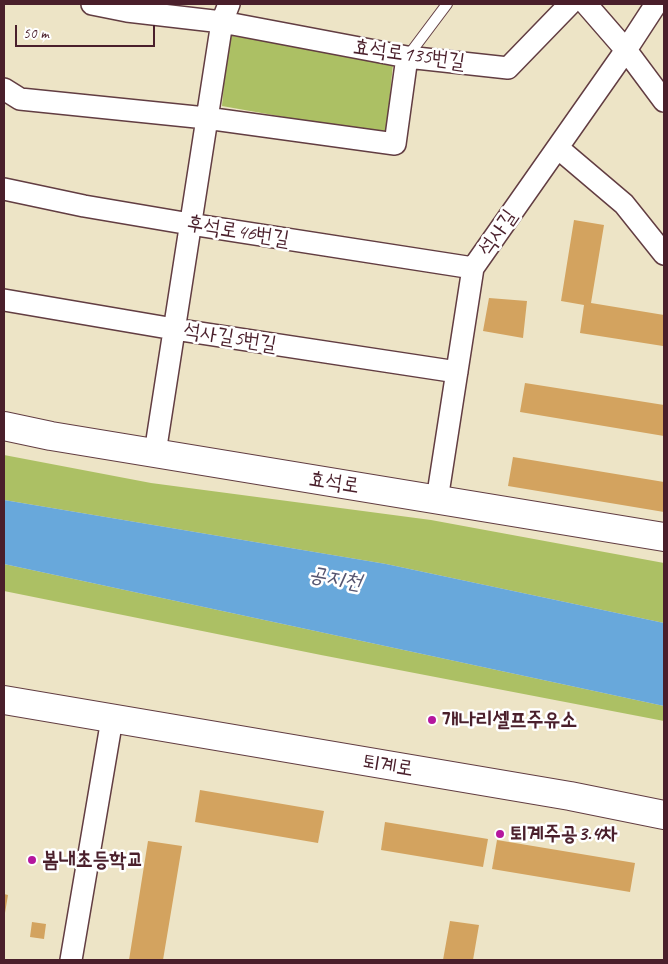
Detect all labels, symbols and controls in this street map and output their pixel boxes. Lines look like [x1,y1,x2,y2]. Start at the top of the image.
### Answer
scale bar [18,15,158,47]
text: 50 m [23,24,49,43]
street label: 효석로135번길 [351,35,467,75]
street label: 석사길 [473,205,523,261]
street label: 후석로46번길 [185,211,291,253]
street label: 석사길5번길 [182,318,278,358]
street label: 효석로 [307,467,361,499]
water label: 공지천 [307,561,363,597]
place label: 개나리셀프주유소 [442,707,577,733]
marker: 개나리셀프주유소 [426,714,438,726]
street label: 퇴계로 [361,750,415,782]
place label: 퇴계주공3.4차 [510,821,618,847]
marker: 퇴계주공3.4차 [494,828,506,840]
place label: 봄내초등학교 [42,847,143,873]
marker: 봄내초등학교 [26,854,38,866]

